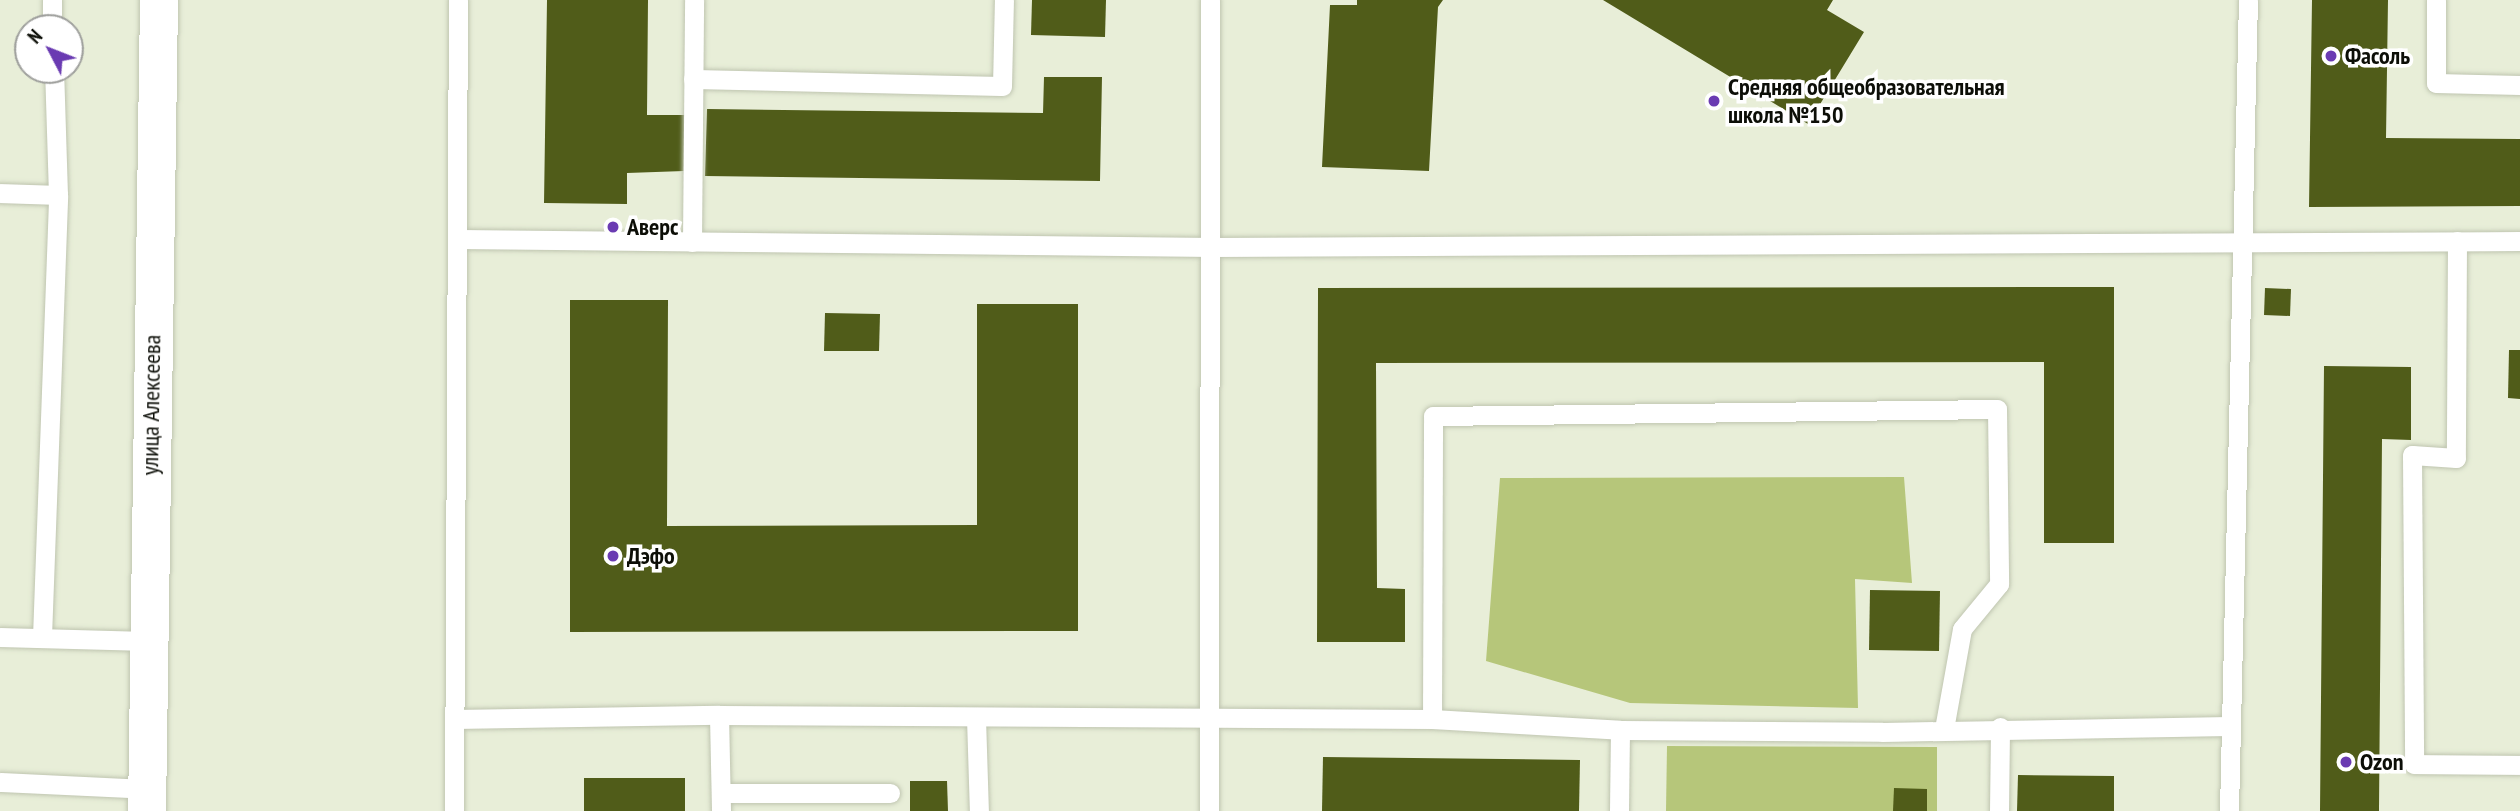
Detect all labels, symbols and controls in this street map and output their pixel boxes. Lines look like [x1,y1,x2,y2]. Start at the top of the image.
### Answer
north arrow [14,14,84,84]
text: N [23,24,47,48]
place label: Фасоль [2345,42,2410,70]
marker: Фасоль [2323,48,2339,64]
place label: Средняя общеобразовательная школа №150 [1728,73,2005,129]
marker: Средняя общеобразовательная школа №150 [1706,93,1722,109]
place label: Аверс [627,213,678,241]
marker: Аверс [605,219,621,235]
street label: улица Алексеева [135,334,167,476]
place label: Дэфо [627,542,675,570]
marker: Дэфо [605,548,621,564]
place label: Ozon [2360,748,2403,776]
marker: Ozon [2338,754,2354,770]

